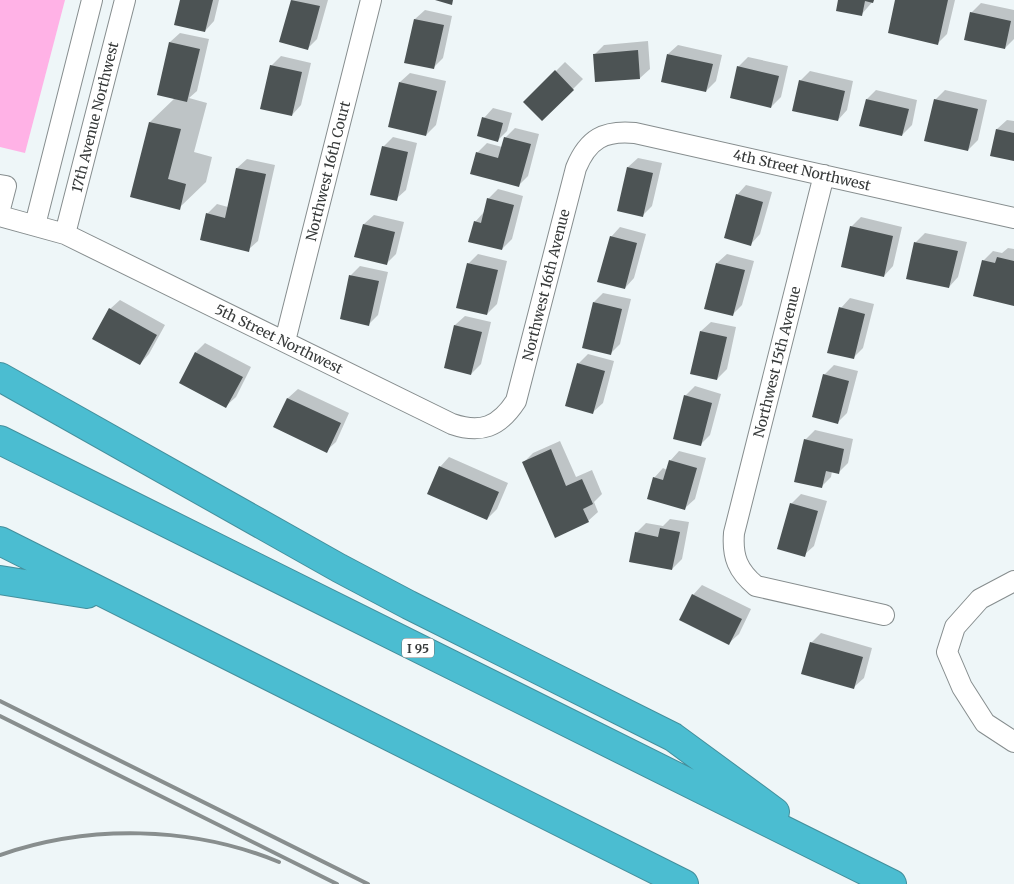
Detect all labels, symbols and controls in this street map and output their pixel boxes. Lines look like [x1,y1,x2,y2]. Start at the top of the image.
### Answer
street label: 17th Avenue Northwest [68,39,123,194]
street label: Northwest 16th Court [302,98,354,243]
street label: 4th Street Northwest [731,145,873,195]
street label: Northwest 16th Avenue [518,207,574,363]
street label: Northwest 15th Avenue [750,285,804,439]
street label: 5th Street Northwest [212,300,346,378]
road number: I 95 [402,638,434,658]

